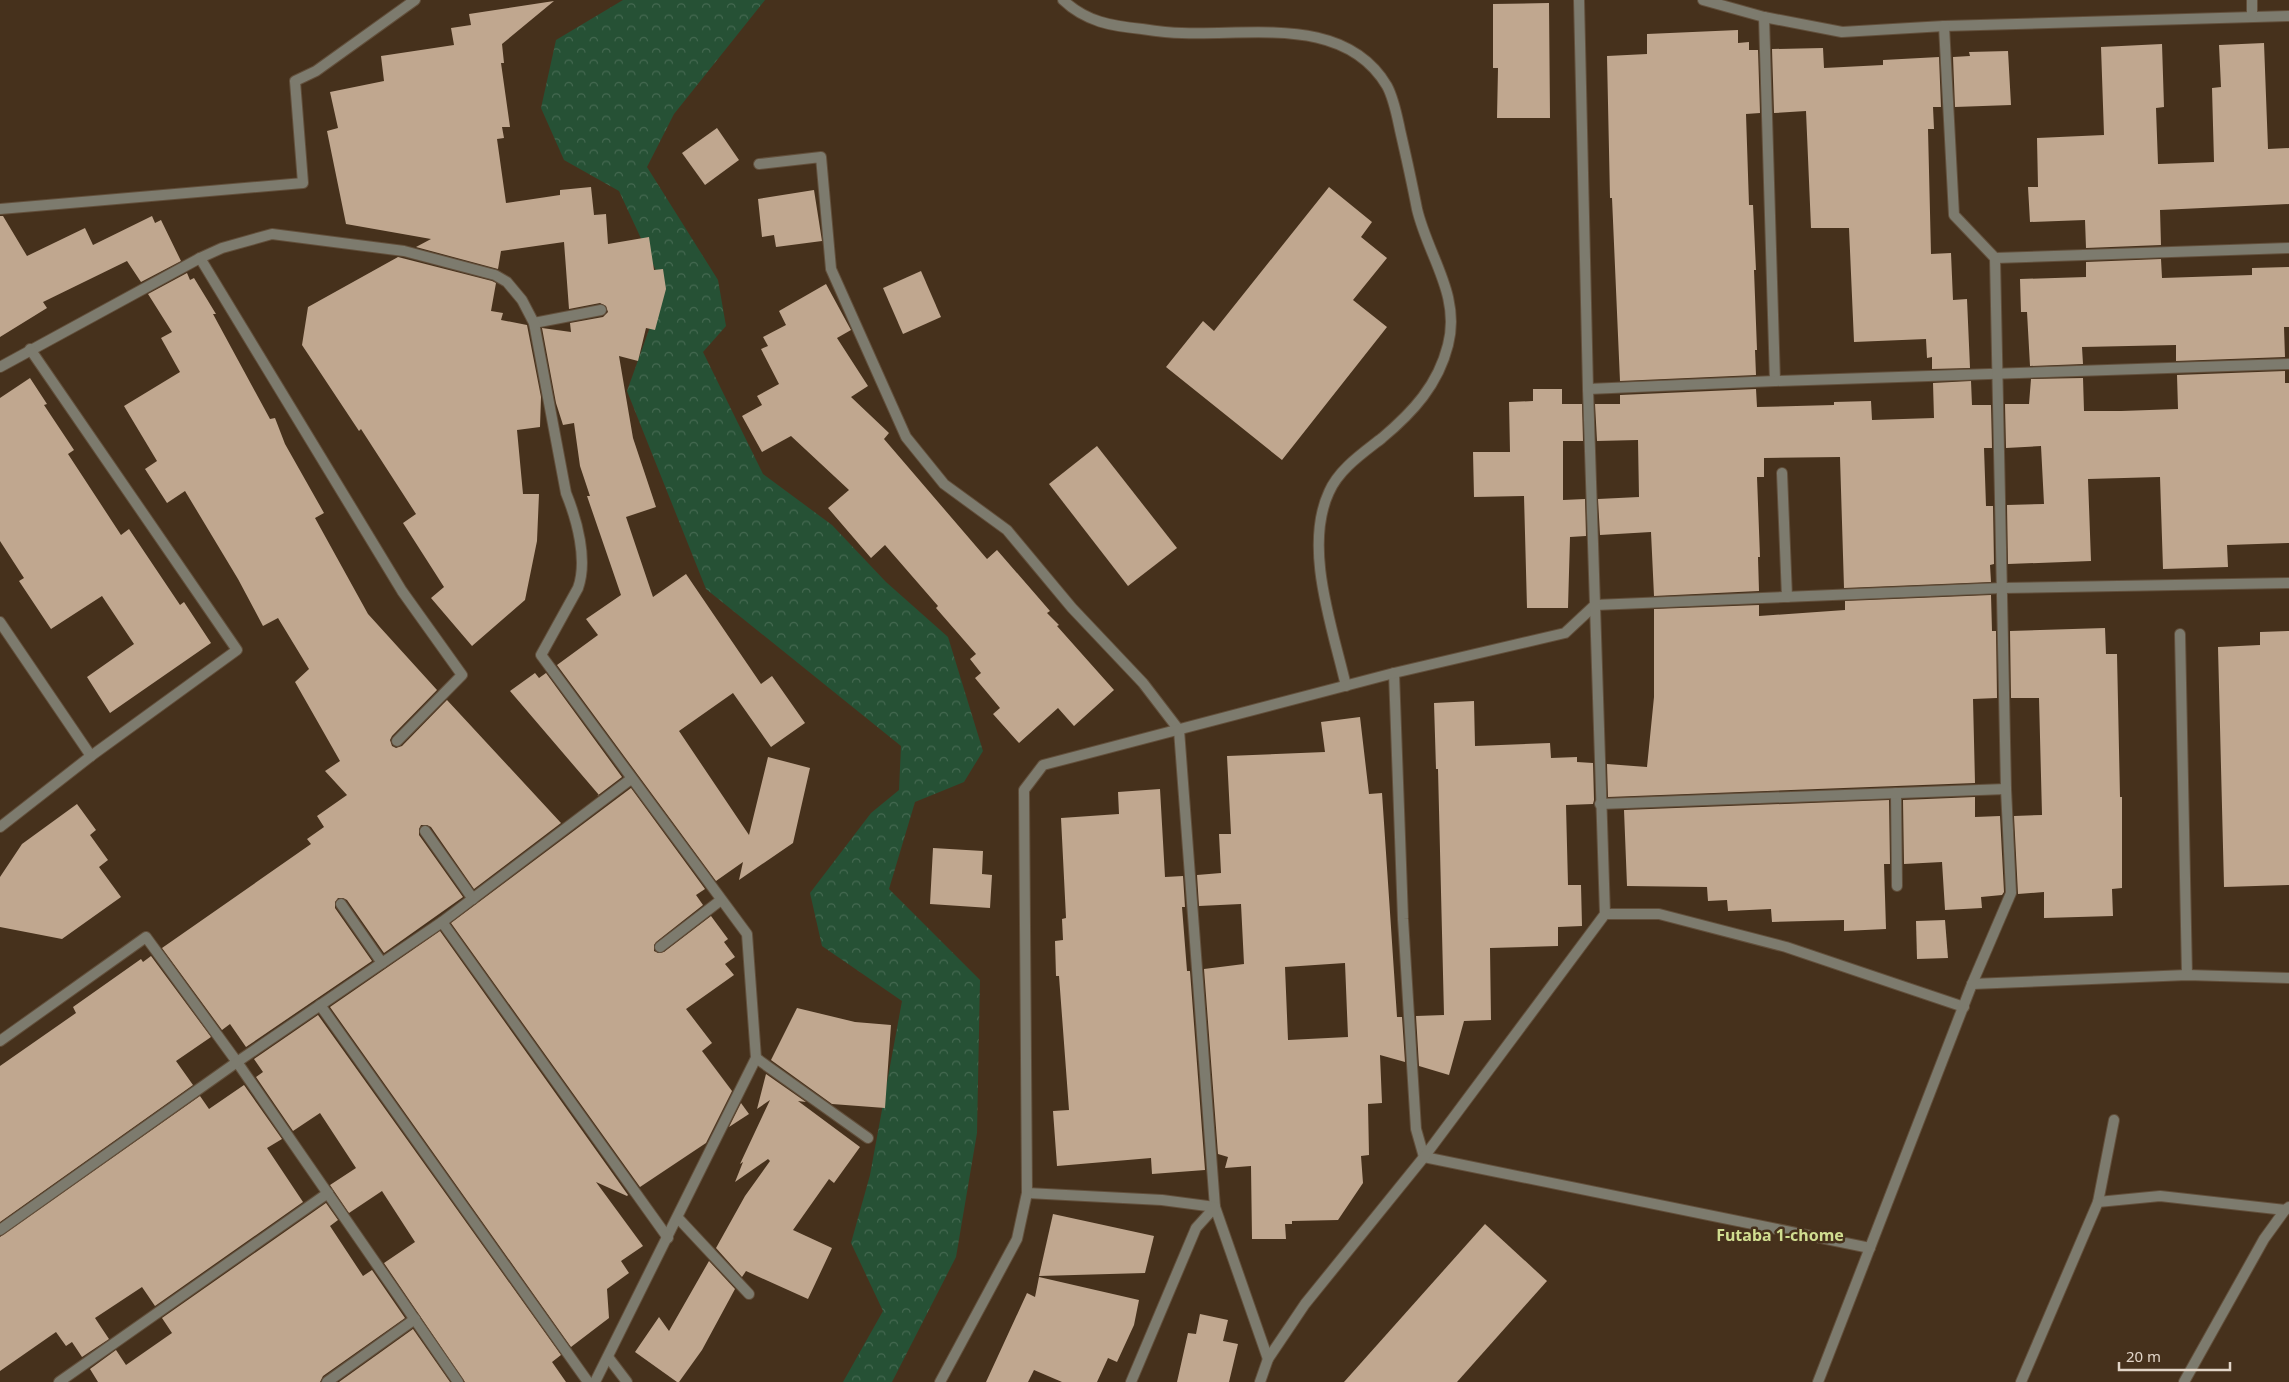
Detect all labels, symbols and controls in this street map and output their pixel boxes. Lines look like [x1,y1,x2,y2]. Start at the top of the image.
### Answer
district label: Futaba 1-chome [1716,1224,1844,1246]
scale bar [2119,1340,2230,1372]
text: 20 m [2126,1346,2161,1366]

